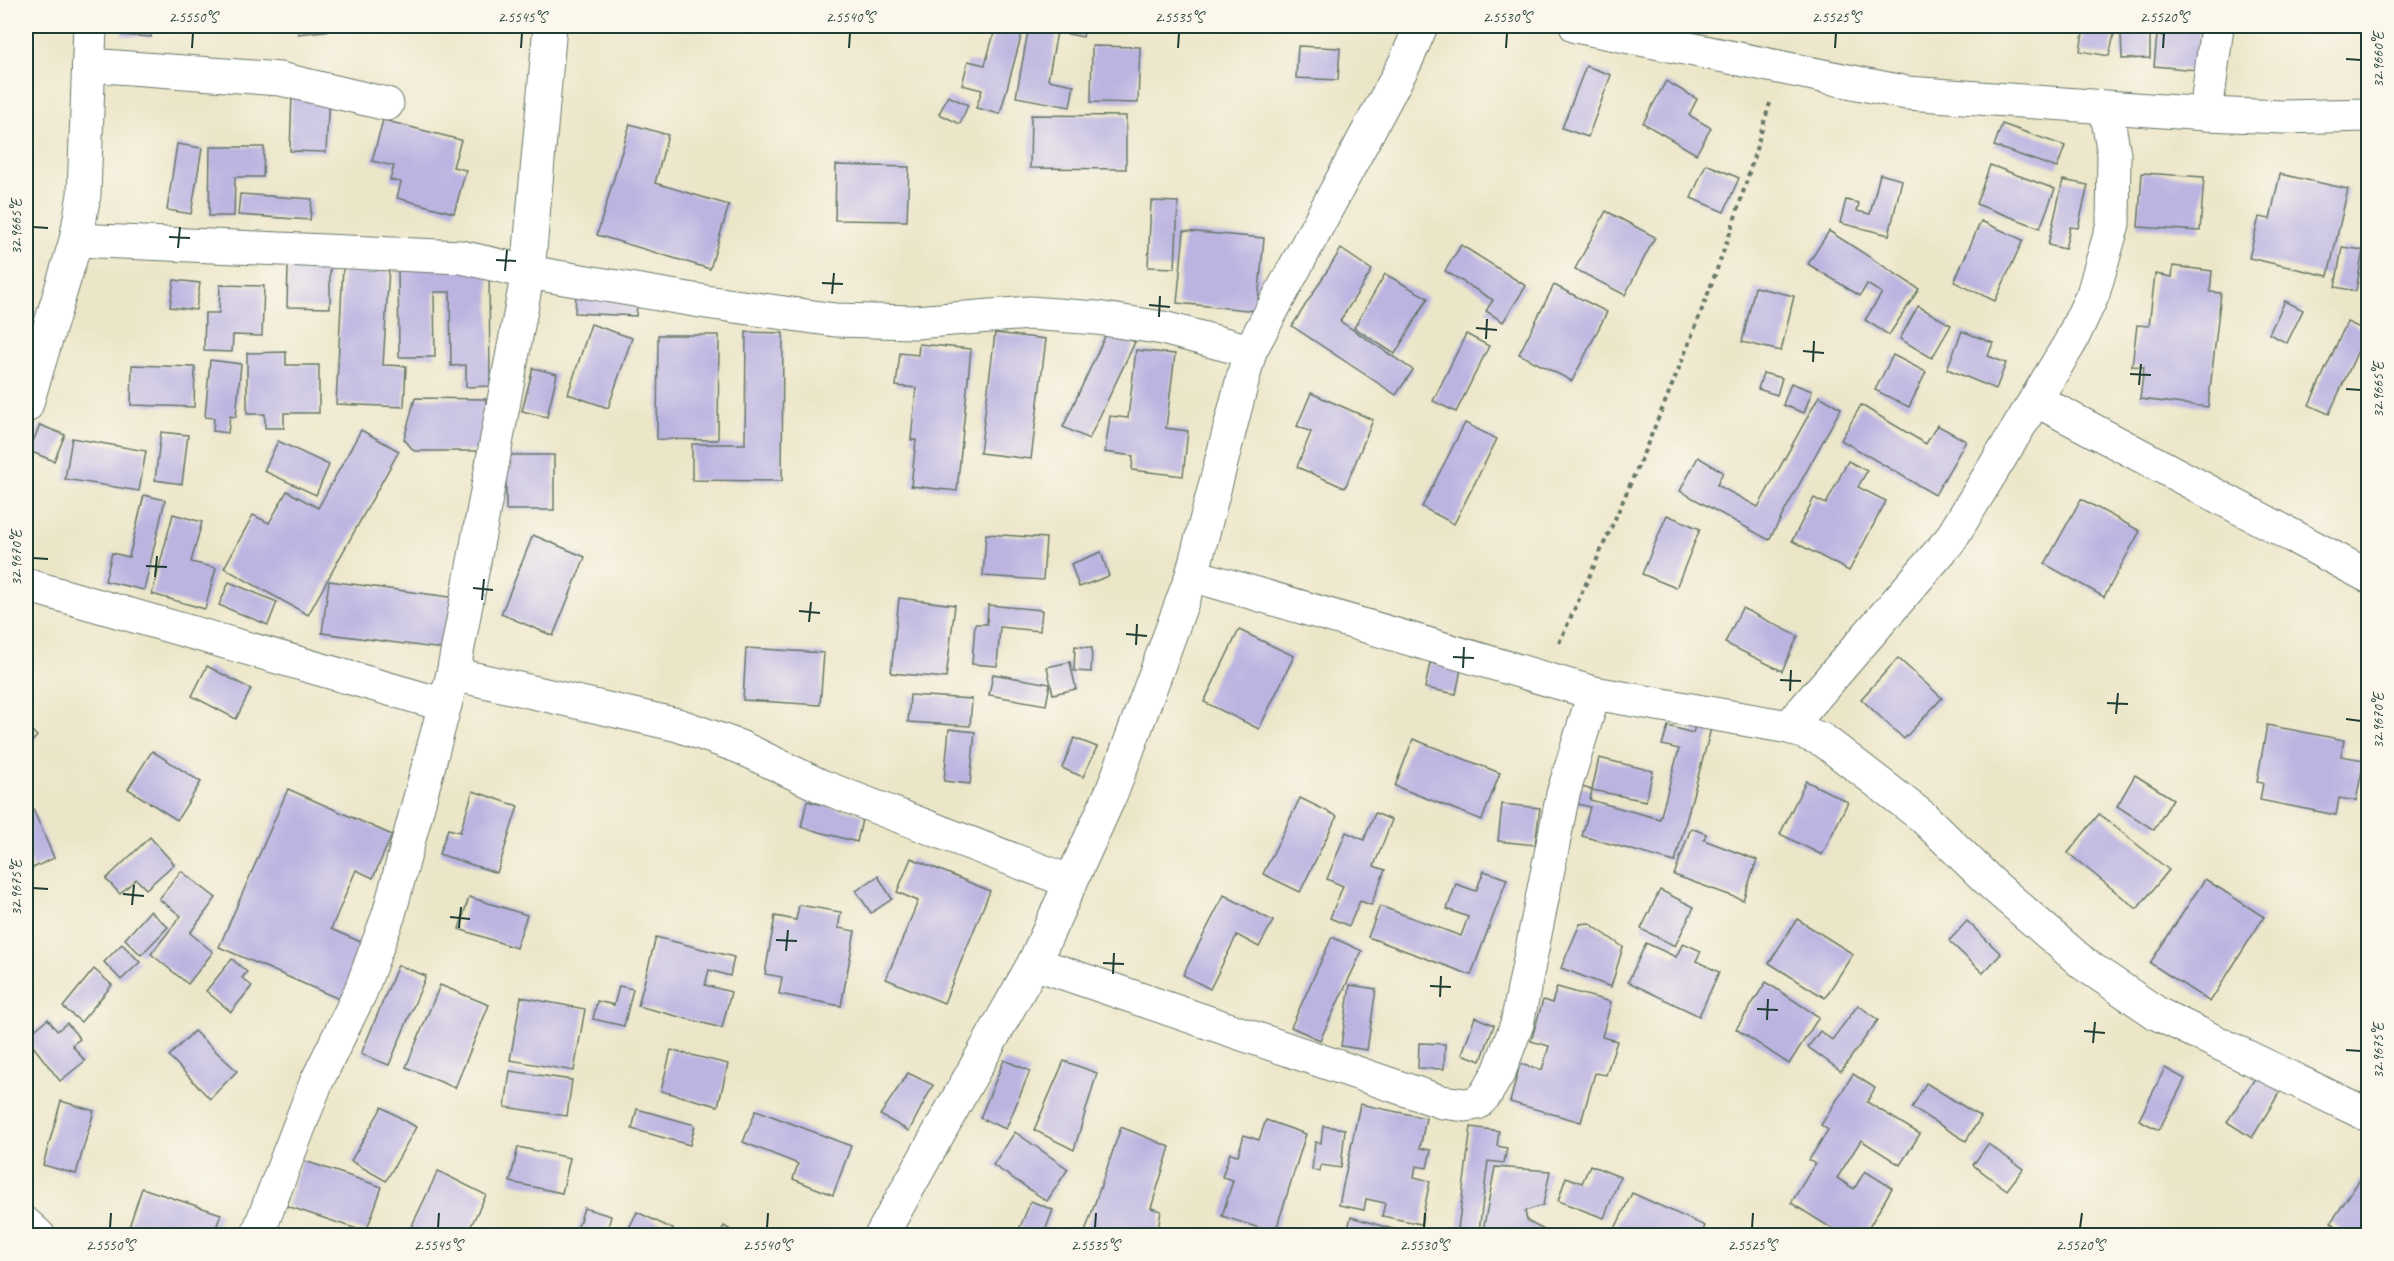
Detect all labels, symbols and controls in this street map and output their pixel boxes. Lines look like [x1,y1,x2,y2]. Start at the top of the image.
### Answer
text: 2.5550°S [169,8,220,27]
text: 2.5545°S [498,8,549,27]
text: 2.5540°S [826,8,877,27]
text: 2.5535°S [1155,8,1206,27]
text: 2.5530°S [1483,8,1534,27]
text: 2.5525°S [1812,8,1863,27]
text: 2.5520°S [2140,8,2191,27]
text: 32.9660°E [2369,30,2388,88]
text: 32.9665°E [7,197,26,255]
text: 32.9665°E [2369,360,2388,418]
text: 32.9670°E [7,528,26,586]
text: 32.9670°E [2369,691,2388,749]
text: 32.9675°E [7,858,26,916]
text: 32.9675°E [2369,1021,2388,1079]
text: 2.5550°S [86,1236,137,1255]
text: 2.5545°S [414,1236,465,1255]
text: 2.5540°S [743,1236,794,1255]
text: 2.5535°S [1071,1236,1122,1255]
text: 2.5530°S [1400,1236,1451,1255]
text: 2.5525°S [1728,1236,1779,1255]
text: 2.5520°S [2056,1236,2107,1255]

